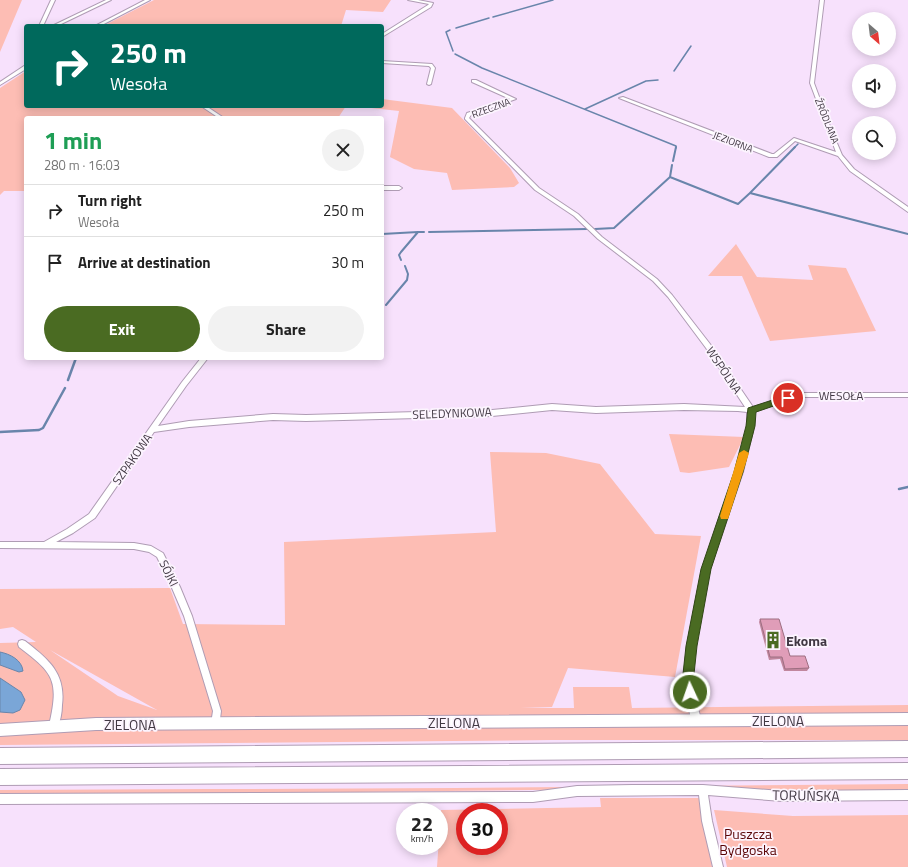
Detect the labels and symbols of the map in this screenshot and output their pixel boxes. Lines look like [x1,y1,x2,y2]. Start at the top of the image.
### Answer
north arrow [852,12,896,56]
street label: RZECZNA [469,94,513,122]
street label: ŹRÓDLANA [811,96,843,146]
street label: JEZIORNA [711,128,755,156]
street label: WSPÓLNA [701,343,747,397]
pin [771,381,805,415]
street label: WESOŁA [819,386,863,405]
street label: SELEDYNKOWA [412,402,492,424]
street label: SZPAKOWA [107,429,157,489]
street label: SÓJKI [154,556,184,590]
building icon: Ekoma [763,630,783,650]
place label: Ekoma [786,630,827,651]
position arrow [669,671,711,713]
street label: ZIELONA [752,710,805,731]
street label: ZIELONA [428,712,481,733]
street label: ZIELONA [104,714,157,735]
street label: TORUŃSKA [772,784,840,806]
speed limit sign: 30 [456,803,508,855]
park label: Puszcza Bydgoska [719,823,777,860]

